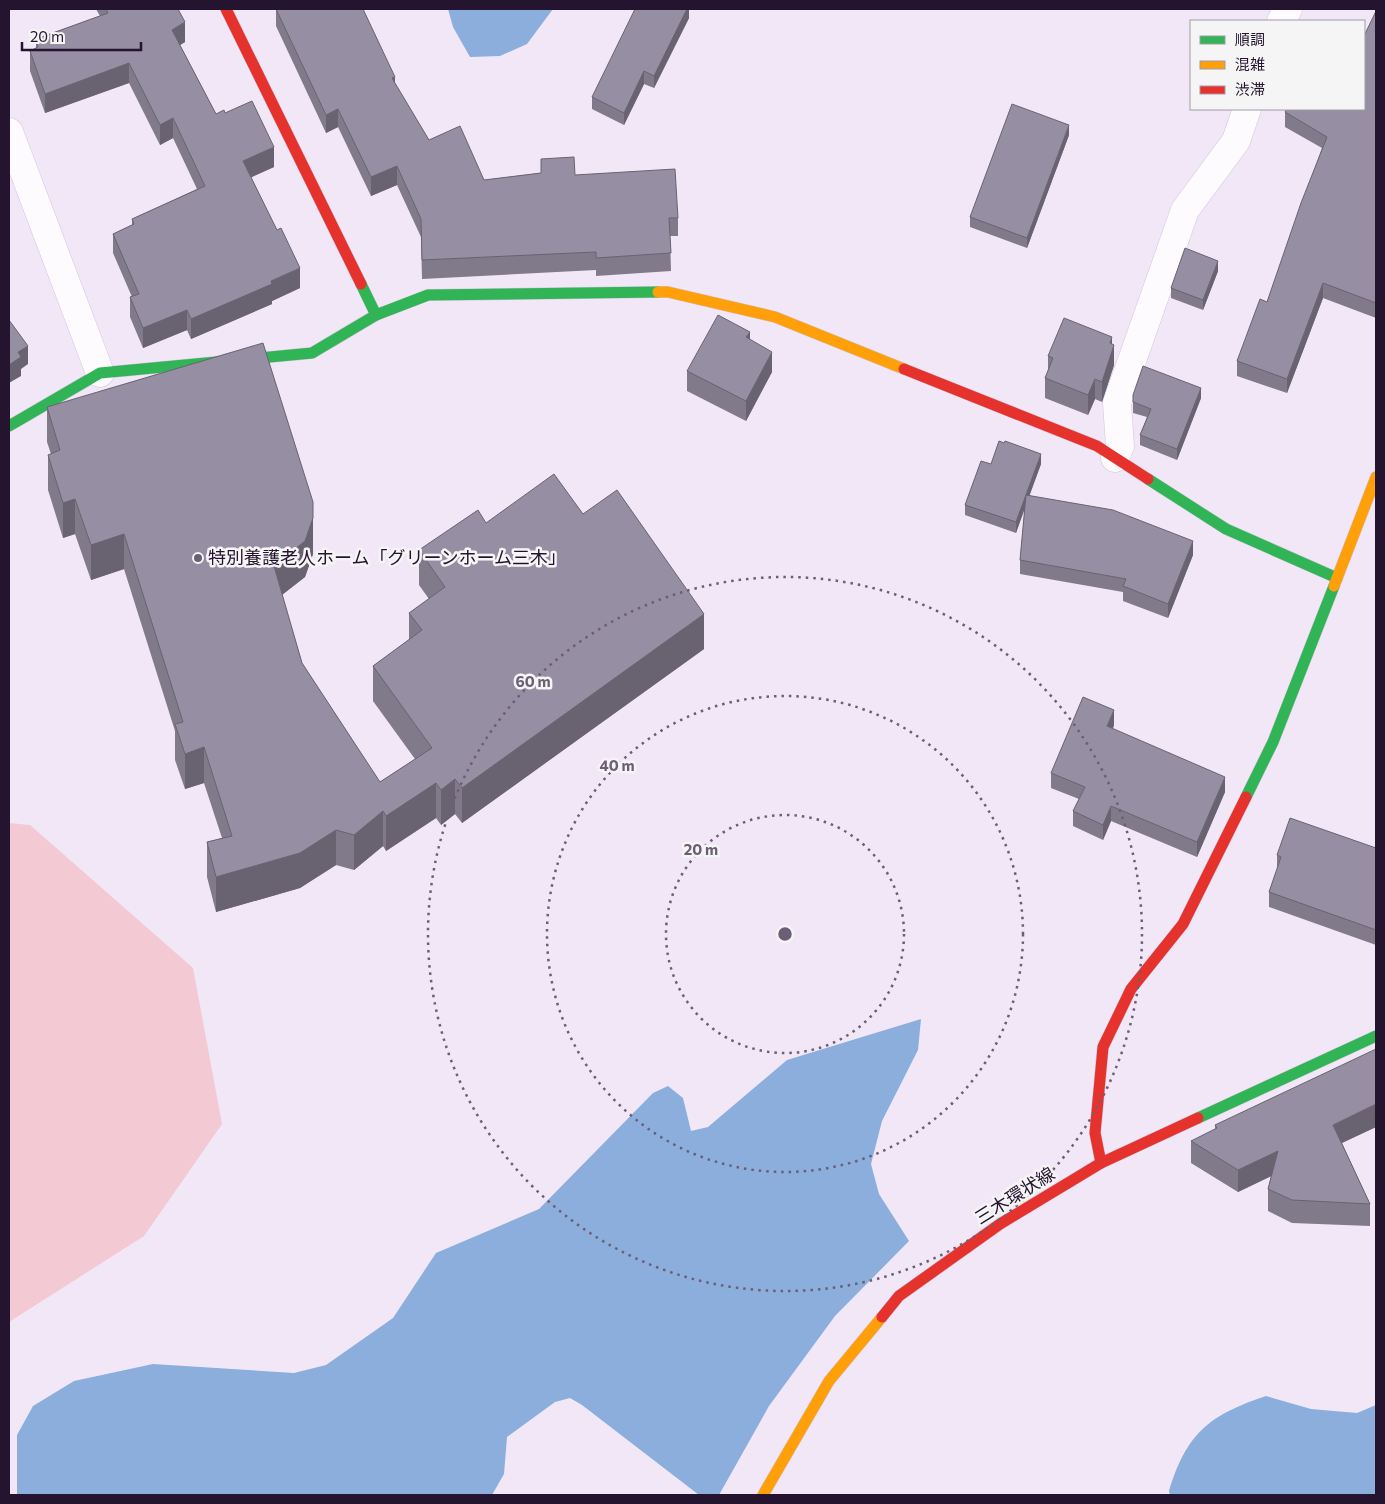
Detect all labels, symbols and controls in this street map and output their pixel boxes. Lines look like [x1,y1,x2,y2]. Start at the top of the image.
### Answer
scale bar [22,20,141,52]
legend [1190,20,1365,110]
text: 20 m [30,27,64,45]
text: 順調 [1235,30,1265,48]
text: 混雑 [1235,55,1265,73]
text: 渋滞 [1235,80,1265,98]
place label: 特別養護老人ホーム「グリーンホーム三木」 [208,546,566,568]
marker: 特別養護老人ホーム「グリーンホーム三木」 [192,552,204,564]
text: 60 m [515,672,551,690]
text: 40 m [599,756,635,774]
text: 20 m [684,840,718,858]
centre of rings [776,925,794,943]
street label: 三木環状線 [970,1162,1058,1228]

